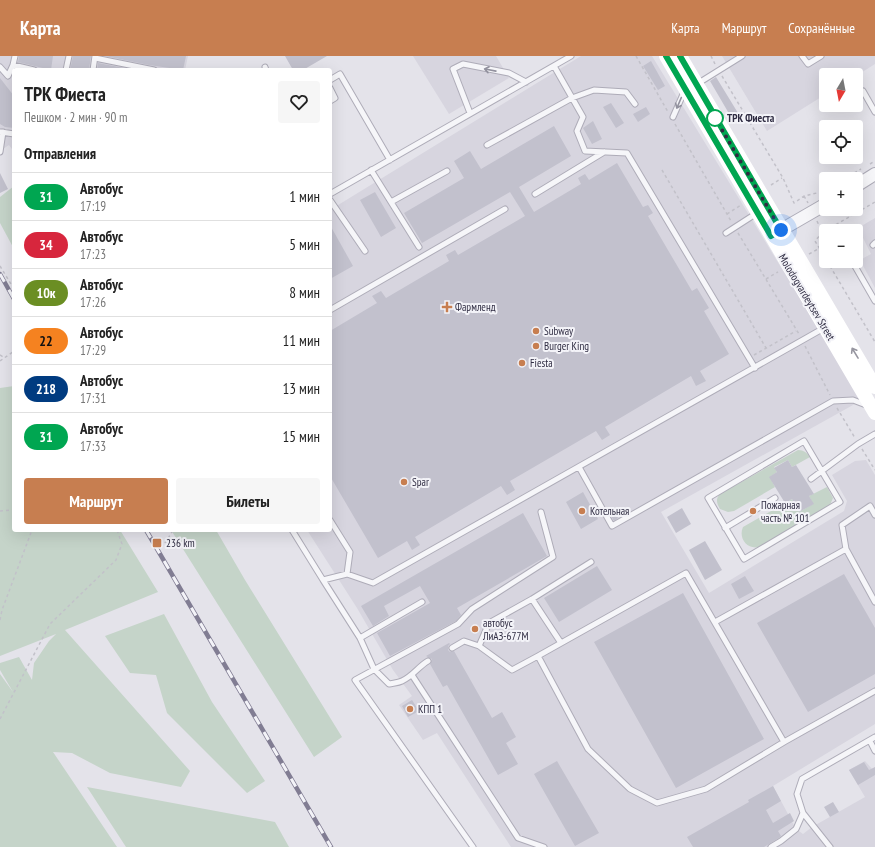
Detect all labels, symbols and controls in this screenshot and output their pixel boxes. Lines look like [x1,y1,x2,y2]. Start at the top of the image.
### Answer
text: Карта [20,16,61,40]
text: Карта [671,19,700,37]
text: Маршрут [722,19,766,37]
text: Сохранённые [788,19,855,37]
one-way arrow [484,65,497,73]
north arrow [819,68,863,112]
map controls [819,68,863,268]
button: heart [278,81,320,123]
text: ТРК Фиеста [24,82,106,106]
one-way arrow [675,97,683,109]
text: Пешком · 2 мин · 90 m [24,109,127,126]
marker: ТРК Фиеста [706,109,724,127]
place label: ТРК Фиеста [727,111,775,125]
button: locate [819,120,863,164]
text: Отправления [24,144,96,163]
button: + [819,172,863,216]
text: Автобус [80,179,123,198]
text: 1 мин [289,187,320,206]
text: 31 [39,188,53,206]
text: 17:19 [80,198,106,215]
your location [771,220,791,240]
button: − [819,224,863,268]
text: Автобус [80,227,123,246]
text: 5 мин [289,235,320,254]
text: 34 [39,236,53,254]
text: 17:23 [80,246,106,263]
street label: Molodogvardeytsev Street [776,251,838,343]
text: Автобус [80,275,123,294]
text: 8 мин [289,283,320,302]
text: 10к [36,284,56,302]
text: 17:26 [80,294,106,311]
place label: Фармленд [455,300,496,314]
marker: Фармленд [442,302,452,312]
text: Автобус [80,323,123,342]
place label: Subway [544,324,574,338]
marker: Subway [531,326,541,336]
text: 11 мин [282,331,320,350]
text: 22 [39,332,53,350]
place label: Burger King [544,339,589,353]
marker: Burger King [531,341,541,351]
text: 17:29 [80,342,106,359]
one-way arrow [851,347,859,359]
place label: Fiesta [530,356,553,370]
marker: Fiesta [517,358,527,368]
text: Автобус [80,371,123,390]
text: 13 мин [282,379,320,398]
text: 218 [36,380,56,398]
text: 17:31 [80,390,106,407]
text: Автобус [80,419,123,438]
text: 15 мин [282,427,320,446]
text: 31 [39,428,53,446]
text: 17:33 [80,438,106,455]
place label: Spar [412,475,429,489]
marker: Spar [399,477,409,487]
button: Маршрут [24,478,168,524]
button: Билеты [176,478,320,524]
place label: Пожарная часть № 101 [761,498,810,525]
place label: Котельная [590,504,629,518]
marker: Котельная [577,506,587,516]
marker: Пожарная часть № 101 [748,506,758,516]
place label: 236 km [166,536,195,550]
marker: 236 km [151,537,163,549]
place label: автобус ЛиАЗ-677М [482,616,528,643]
marker: автобус ЛиАЗ-677М [470,624,480,634]
place label: КПП 1 [418,702,442,716]
marker: КПП 1 [405,704,415,714]

